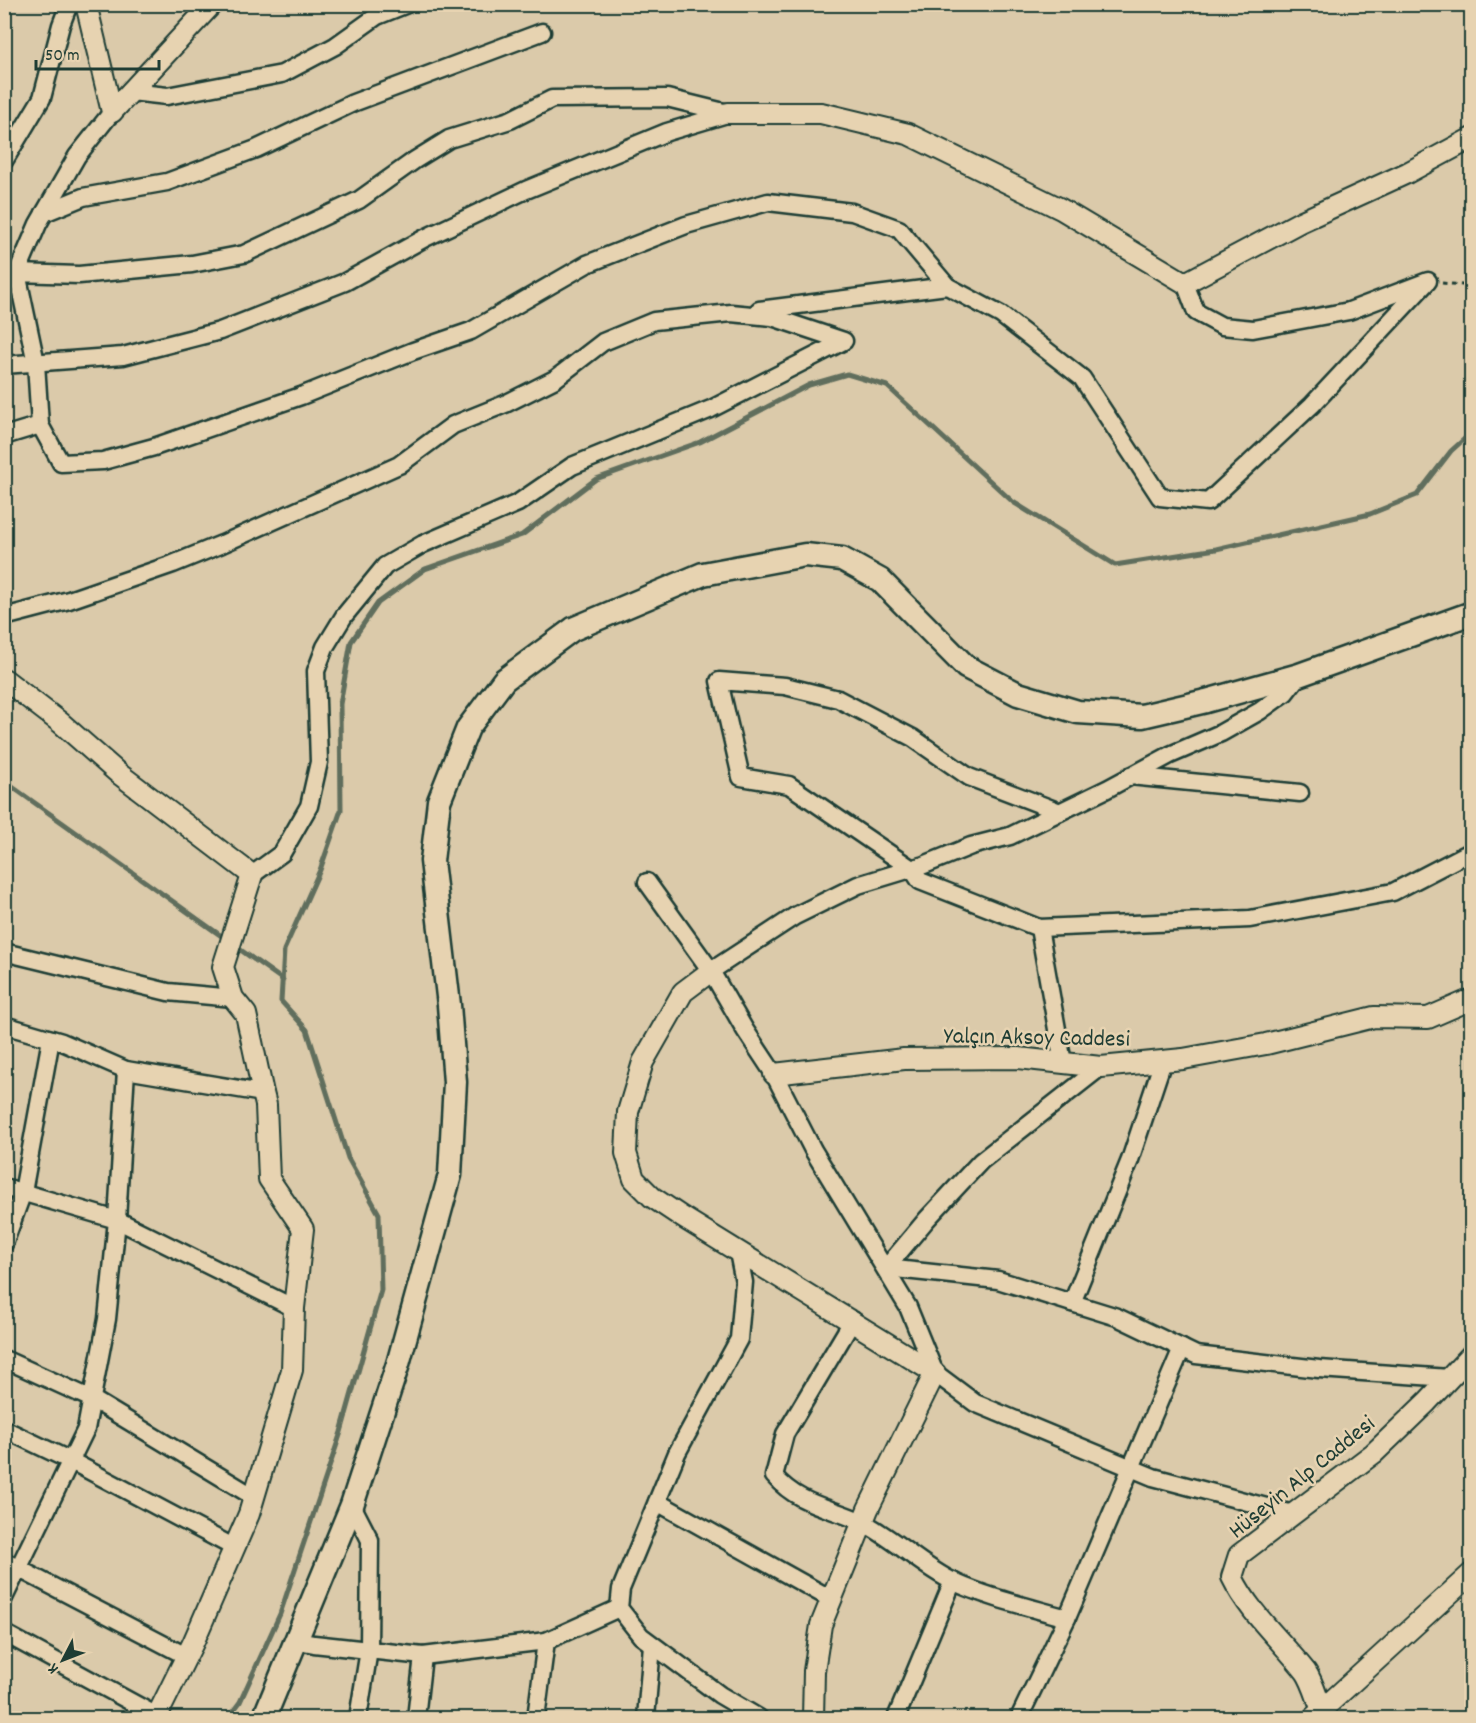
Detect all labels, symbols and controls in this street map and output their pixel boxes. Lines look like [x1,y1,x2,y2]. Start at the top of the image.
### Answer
scale bar [36,33,159,71]
text: 50 m [45,44,80,69]
street label: Yalçın Aksoy Caddesi [944,1020,1130,1058]
street label: Hüseyin Alp Caddesi [1222,1408,1384,1548]
north arrow [33,1630,93,1690]
text: K [42,1657,65,1679]

